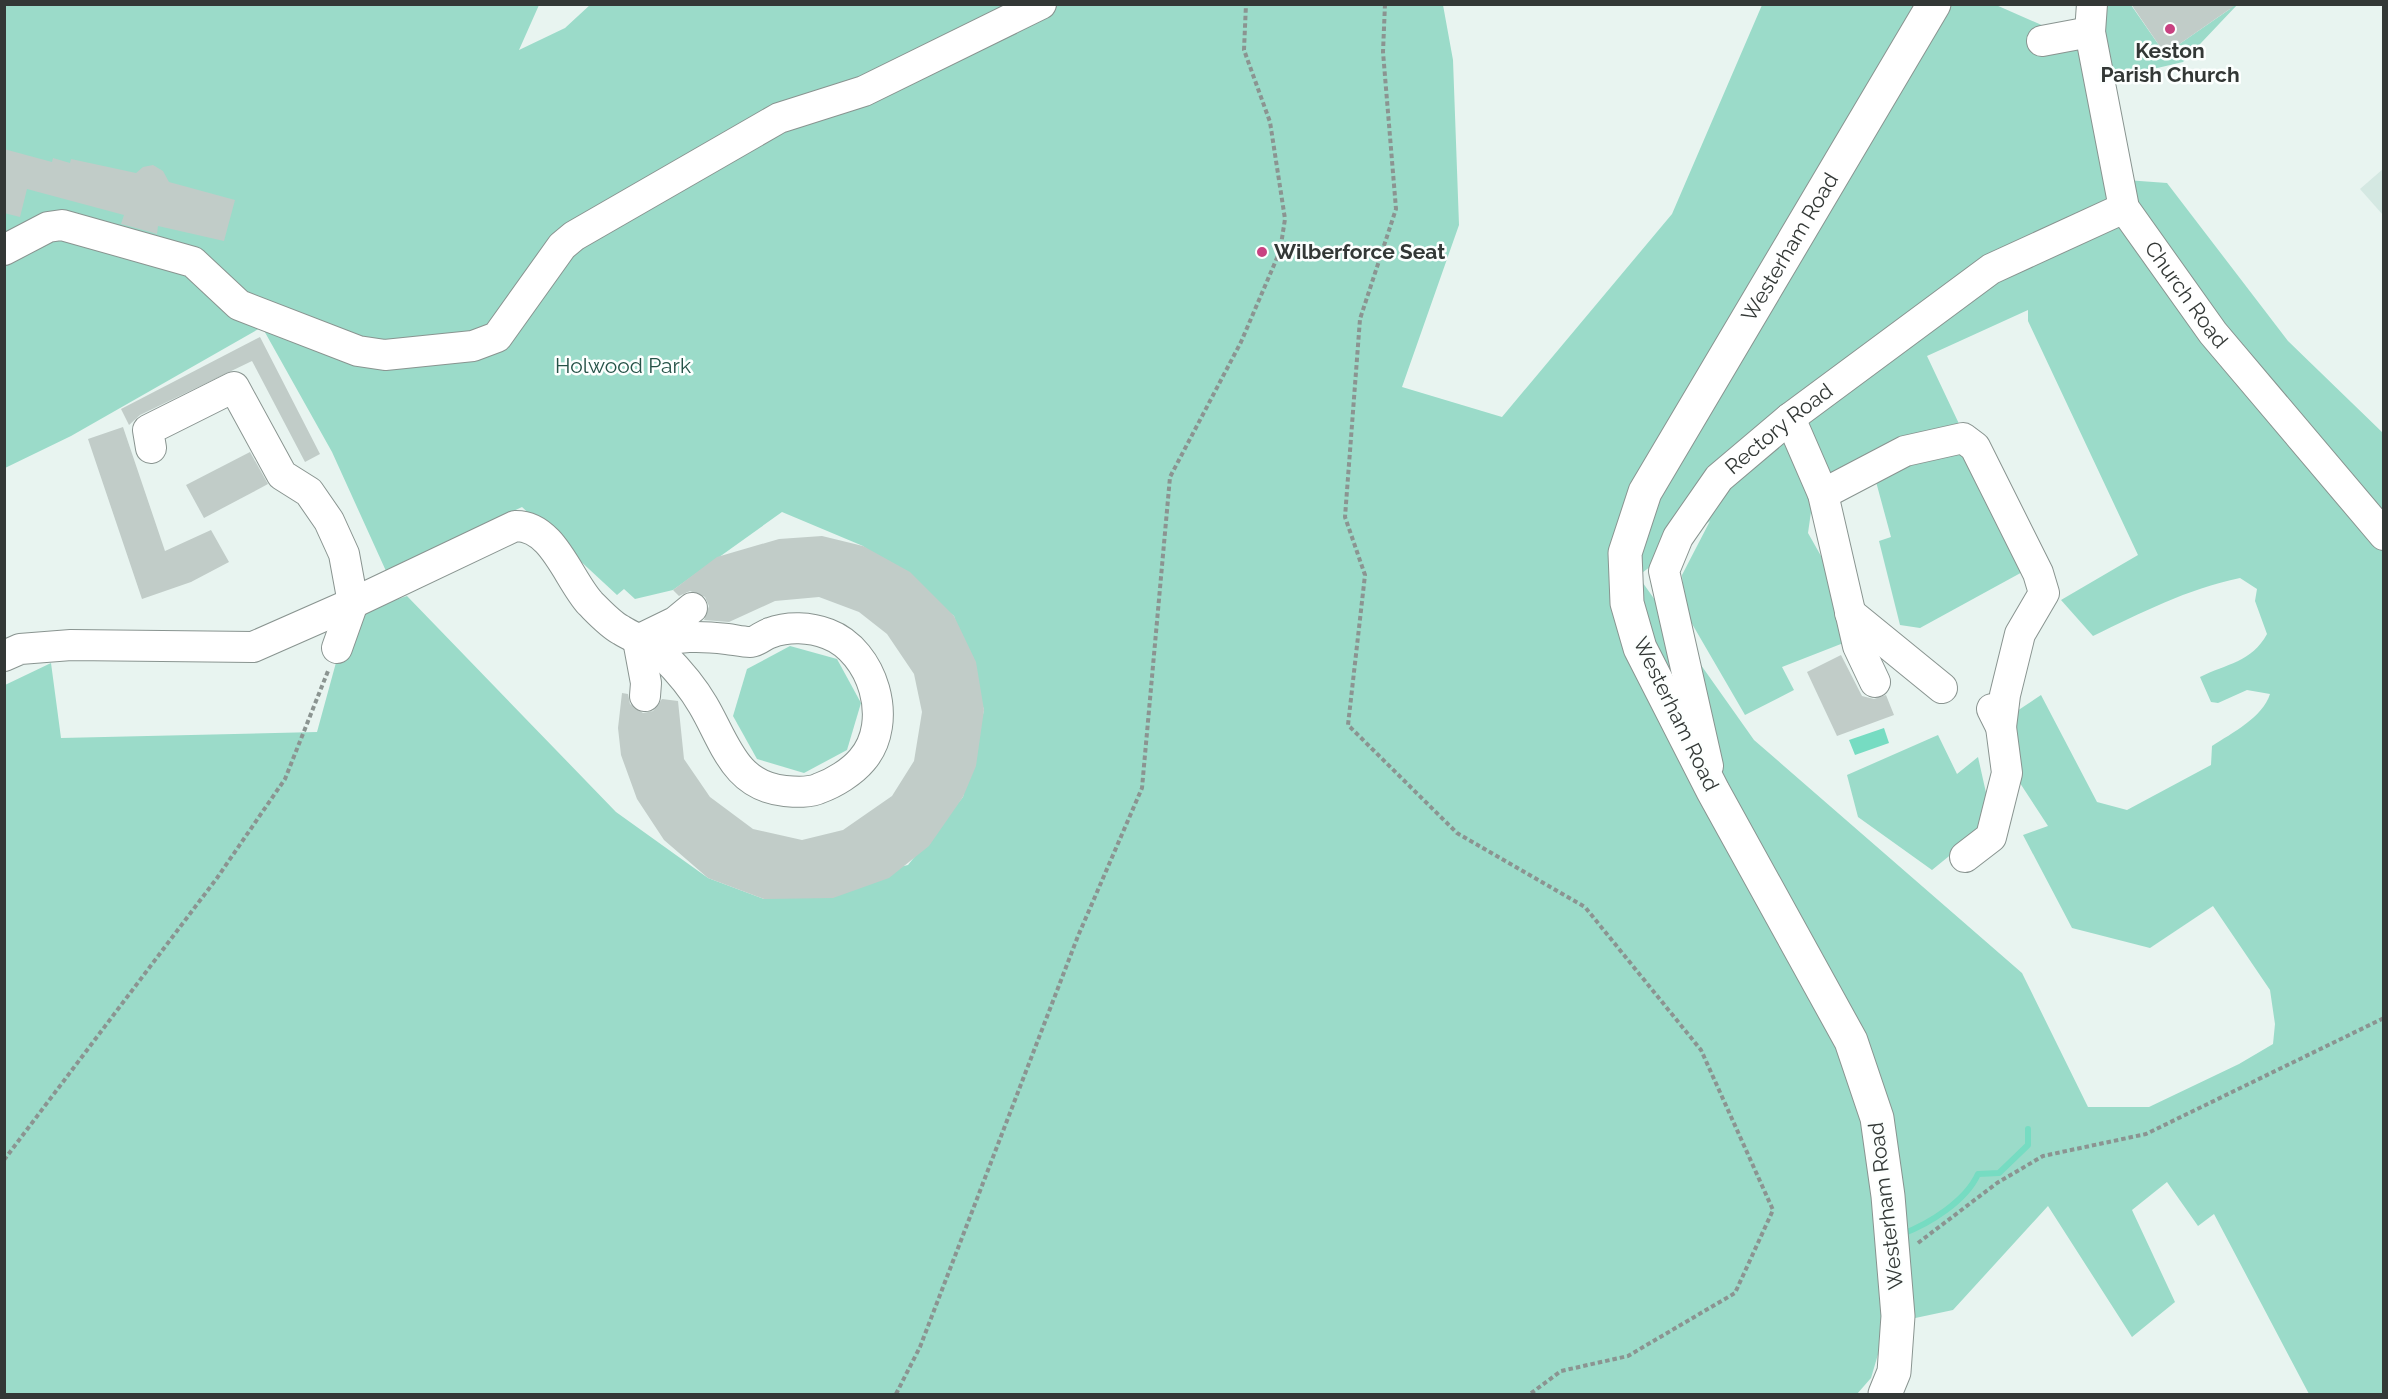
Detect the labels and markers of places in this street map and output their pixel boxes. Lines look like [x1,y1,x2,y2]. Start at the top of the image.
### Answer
marker: Keston Parish Church [2163,22,2177,36]
place label: Keston Parish Church [2100,38,2240,87]
place label: Wilberforce Seat [1274,239,1445,264]
marker: Wilberforce Seat [1255,245,1269,259]

